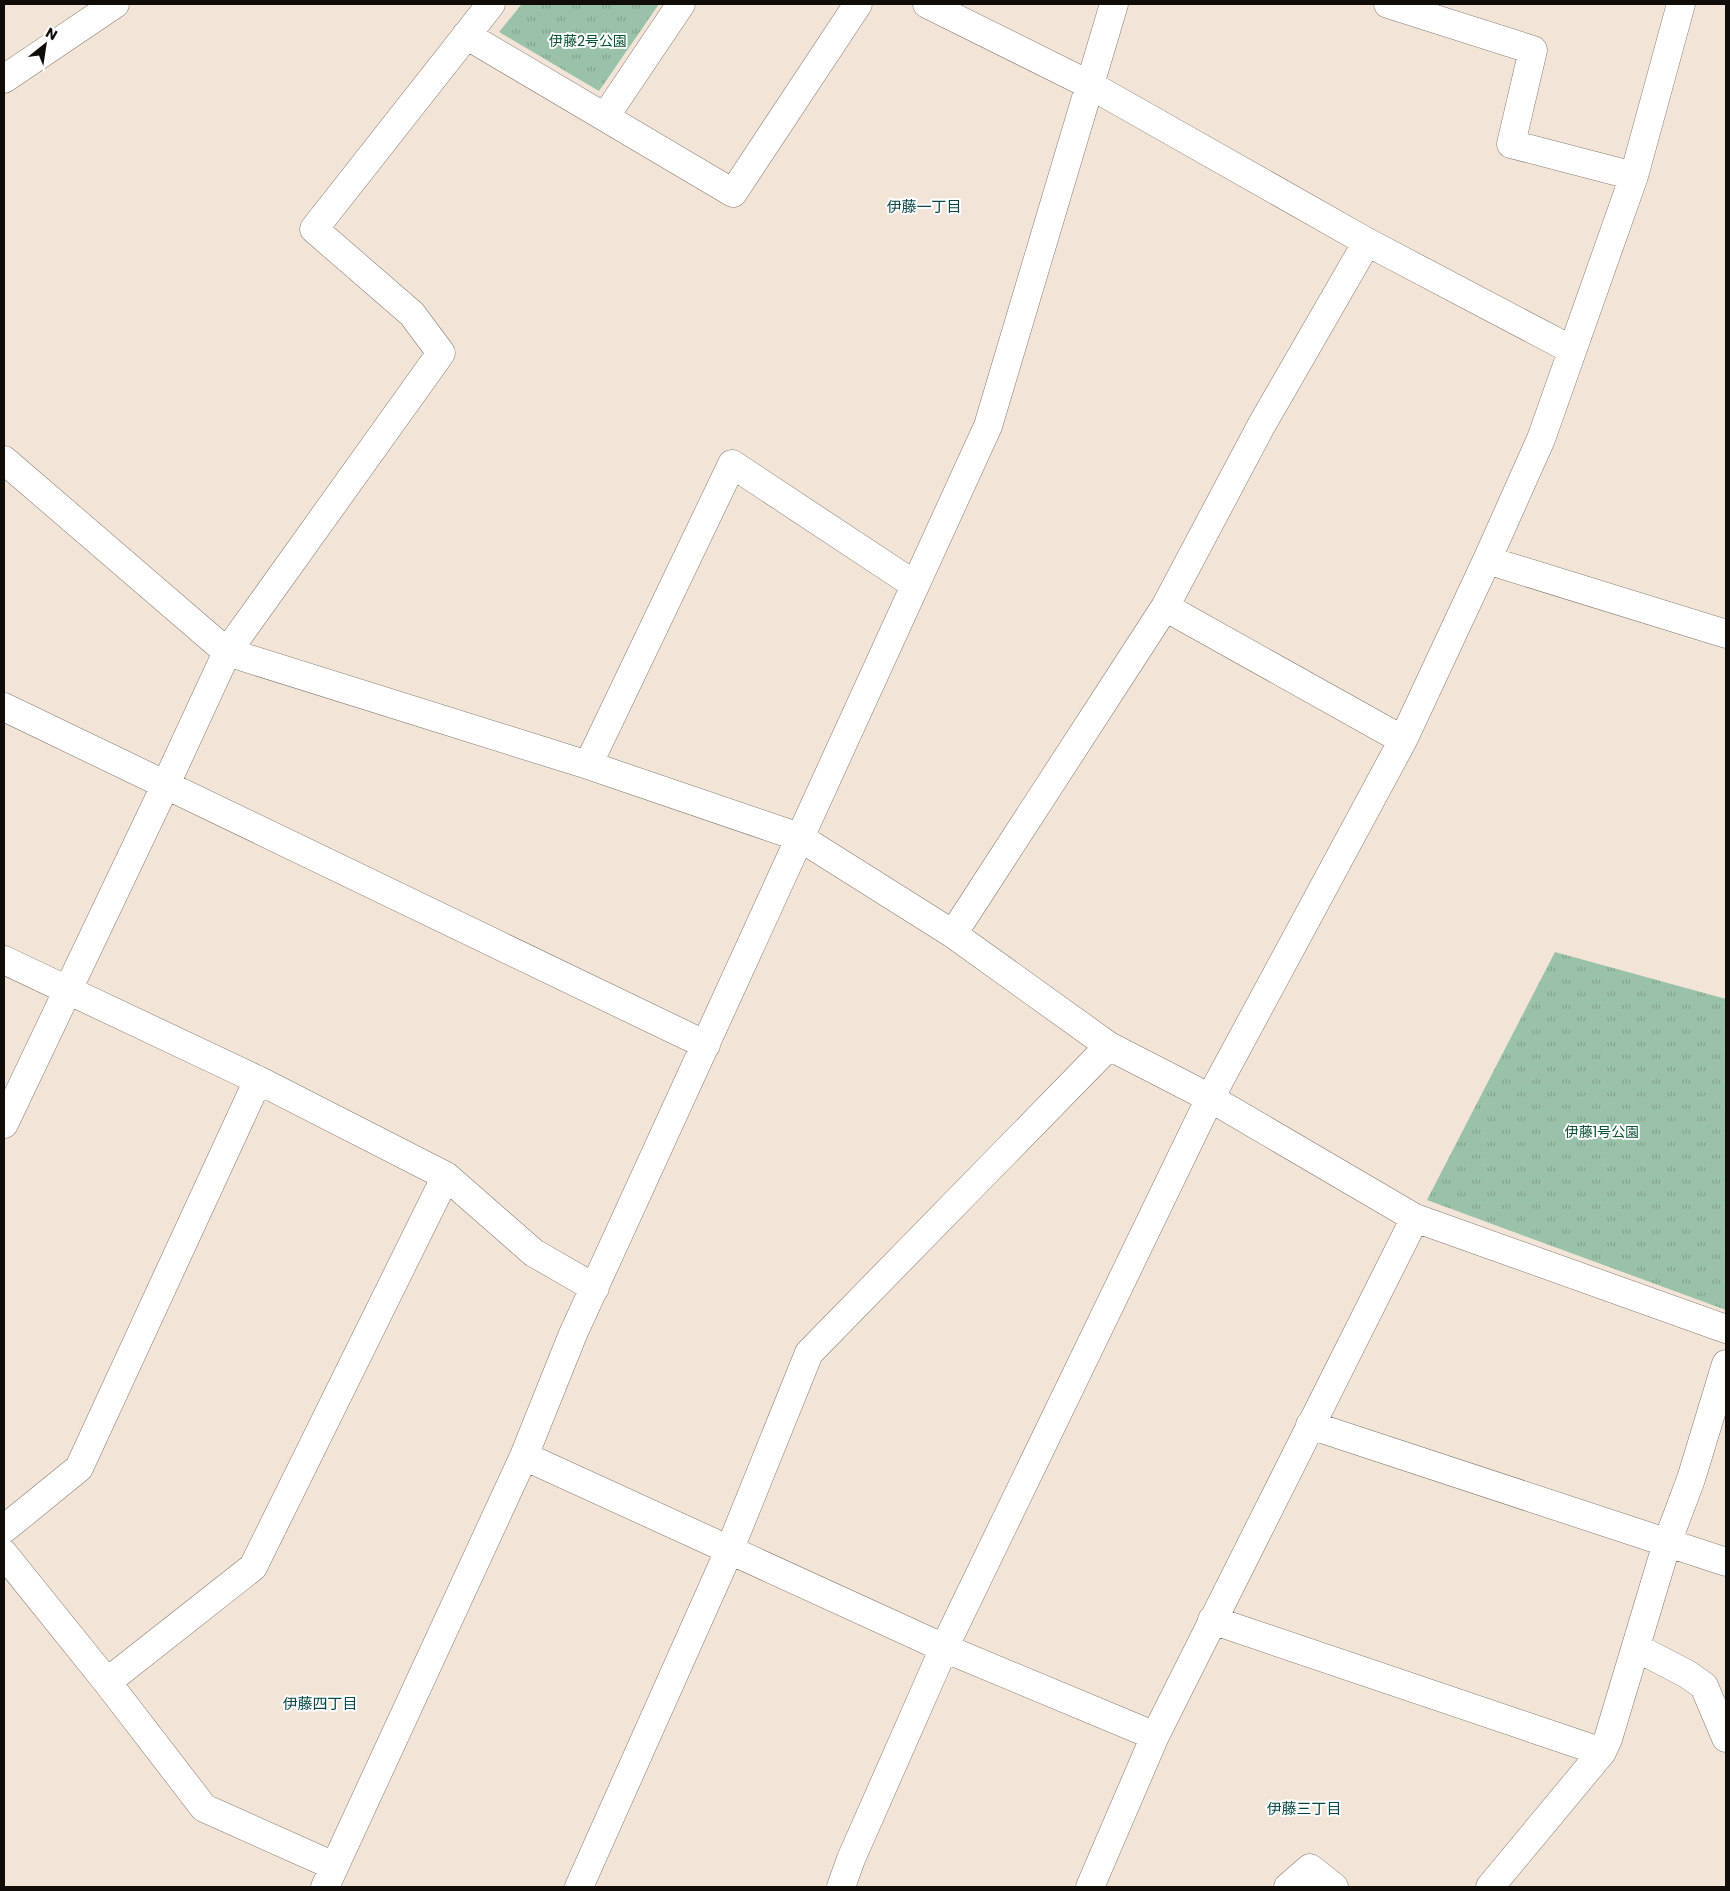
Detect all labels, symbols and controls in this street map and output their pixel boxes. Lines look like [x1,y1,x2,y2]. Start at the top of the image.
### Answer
north arrow [20,20,70,70]
text: N [42,22,61,45]
park label: 伊藤2号公園 [549,31,627,51]
district label: 伊藤一丁目 [886,196,962,217]
park label: 伊藤1号公園 [1565,1122,1639,1142]
district label: 伊藤四丁目 [282,1693,358,1714]
district label: 伊藤三丁目 [1266,1798,1342,1819]

